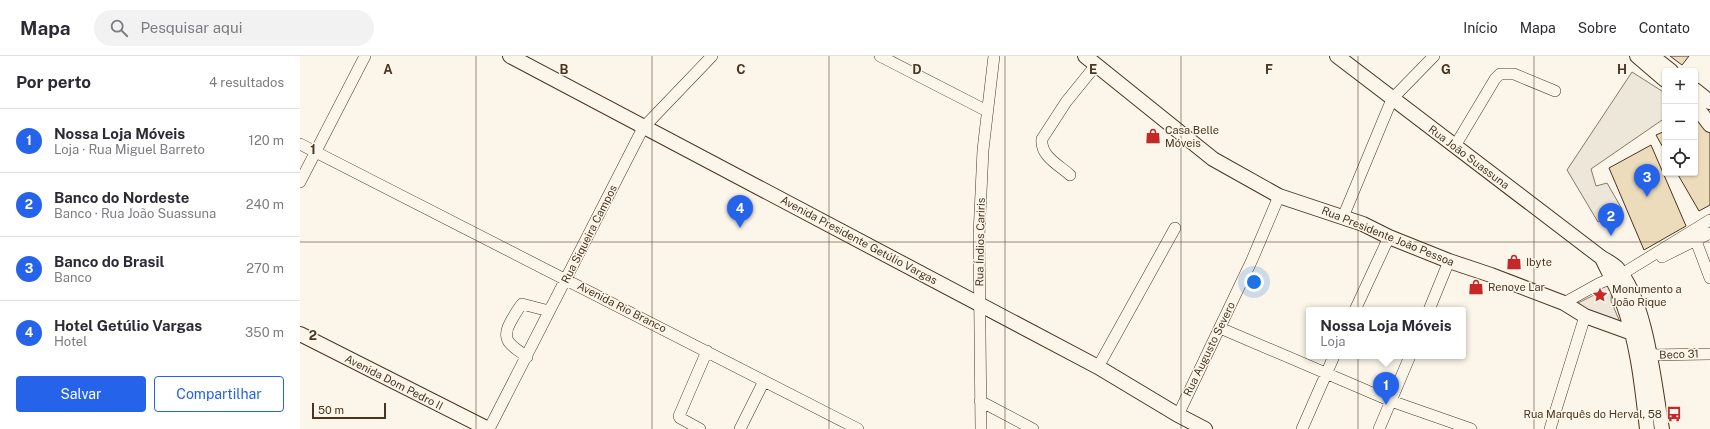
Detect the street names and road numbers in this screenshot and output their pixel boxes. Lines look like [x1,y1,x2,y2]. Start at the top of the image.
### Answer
street label: Rua João Suassuna [1426,123,1512,191]
street label: Rua Siqueira Campos [559,182,619,285]
street label: Avenida Presidente Getúlio Vargas [779,194,940,287]
street label: Rua Índios Cariris [972,197,987,287]
street label: Rua Presidente João Pessoa [1320,204,1456,268]
street label: Avenida Rio Branco [576,279,668,335]
street label: Rua Augusto Severo [1181,300,1237,398]
street label: Beco 31 [1659,347,1699,361]
street label: Avenida Dom Pedro II [343,352,445,412]

